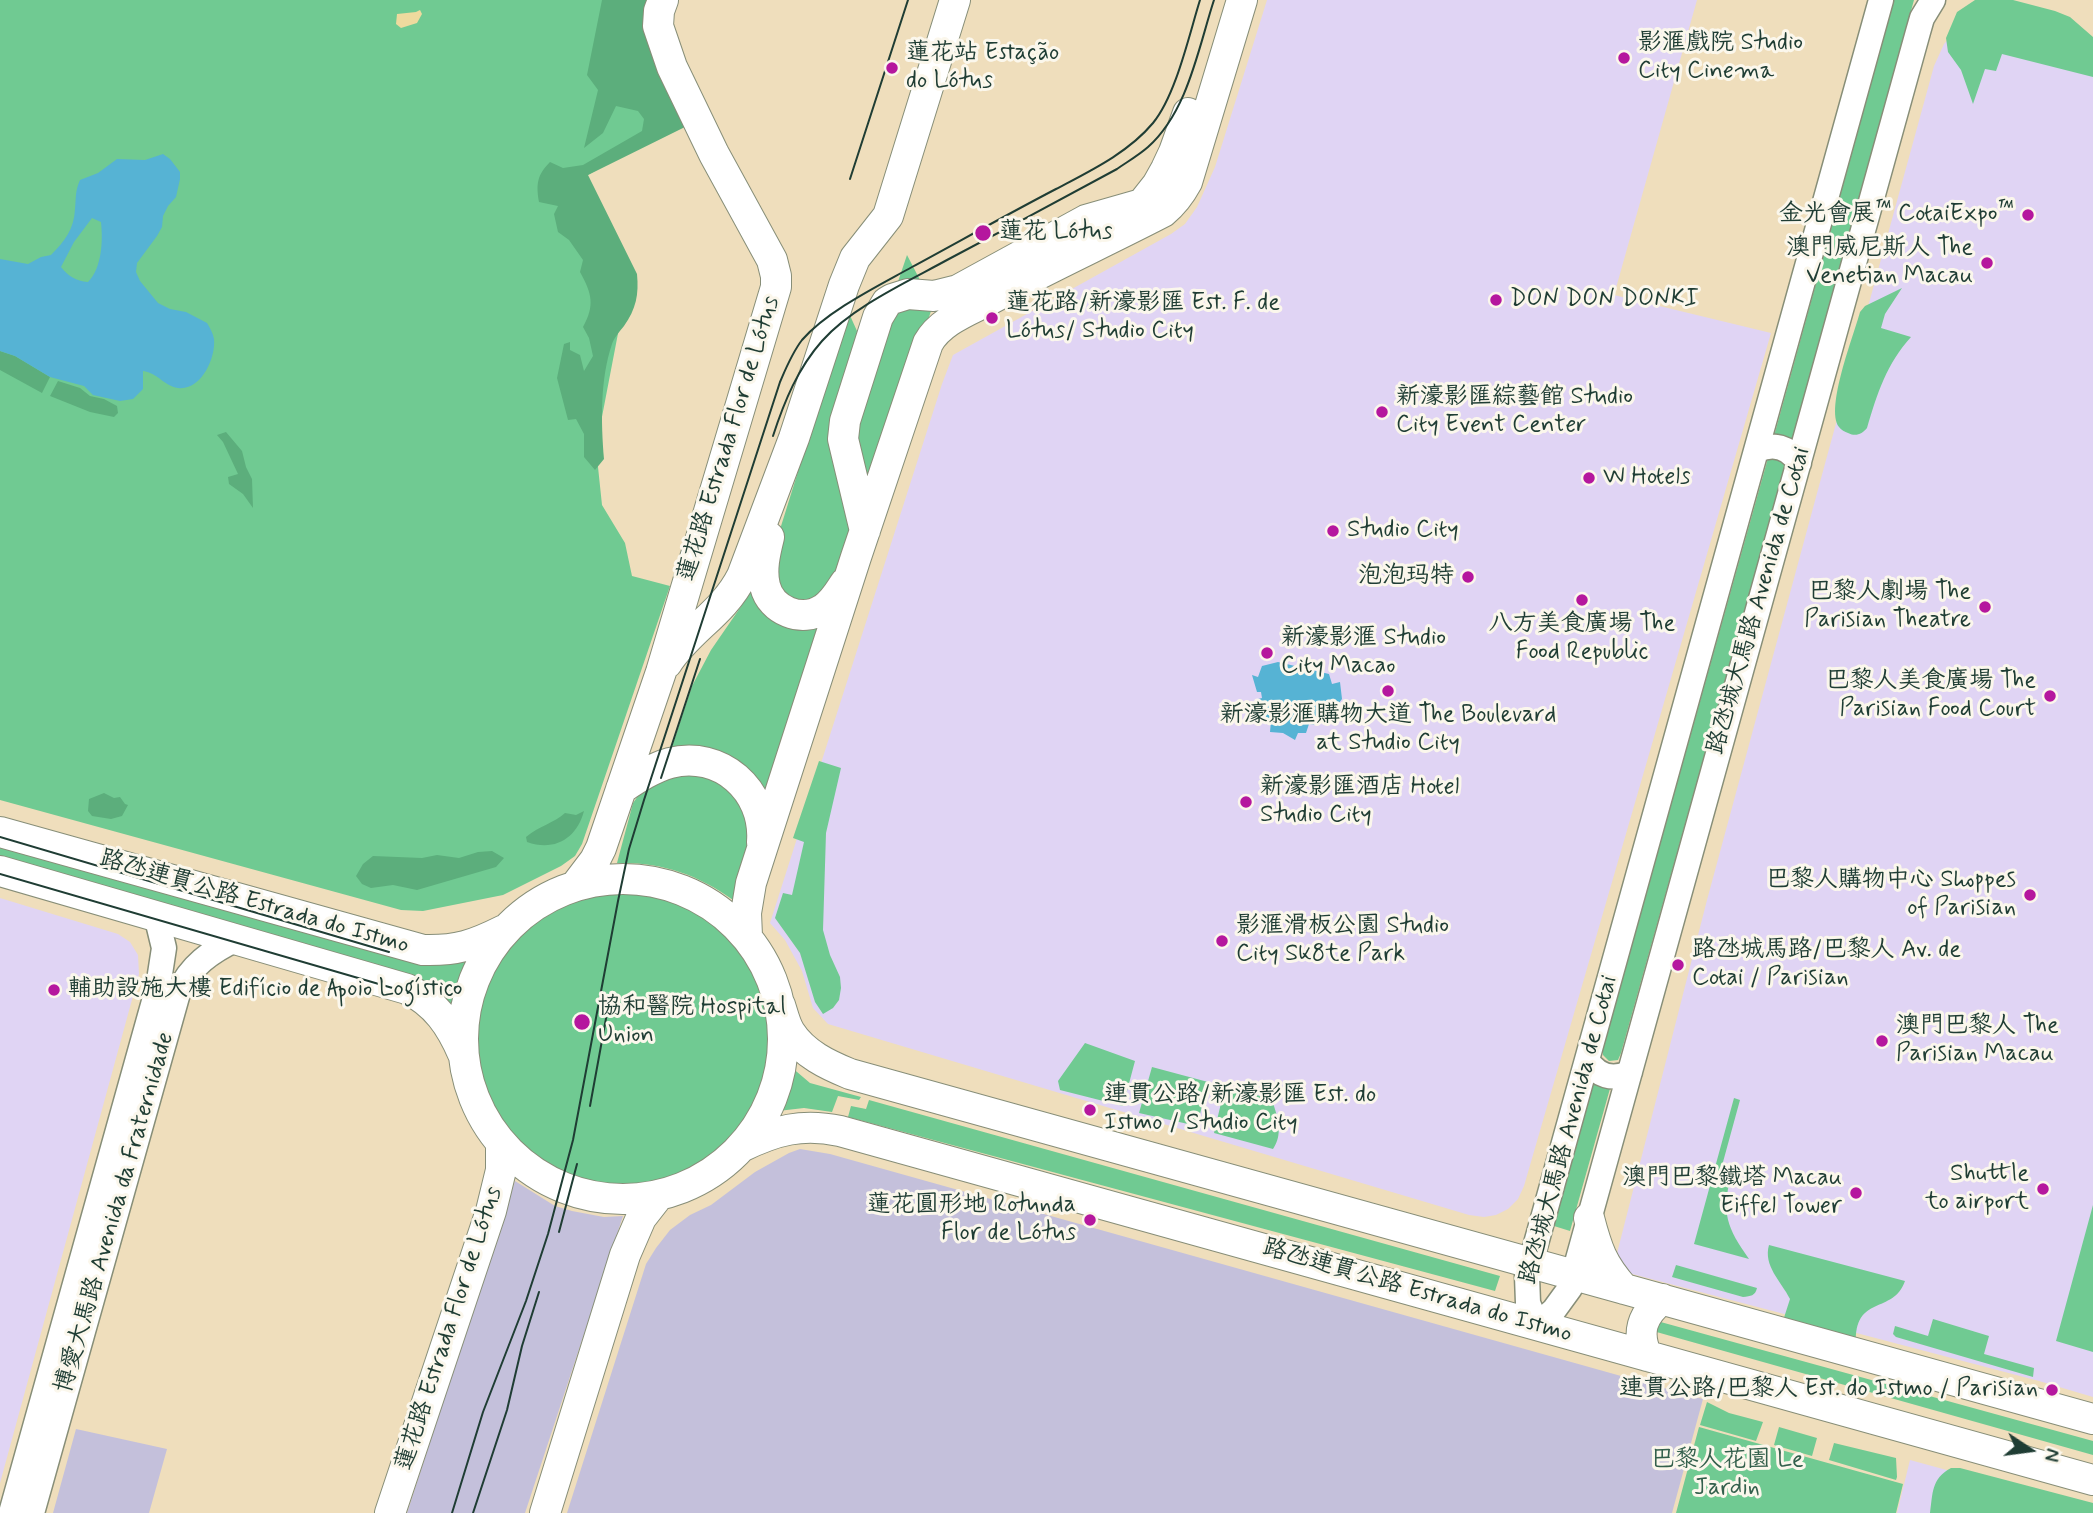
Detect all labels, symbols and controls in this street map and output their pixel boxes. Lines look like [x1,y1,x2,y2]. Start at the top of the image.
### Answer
place label: 影滙戲院 Studio City Cinema [1638,30,1803,86]
place label: 蓮花站 Estação do Lótus [906,40,1059,96]
marker: 影滙戲院 Studio City Cinema [1616,50,1632,66]
marker: 蓮花站 Estação do Lótus [884,60,900,76]
place label: 金光會展™ CotaiExpo™ [1779,201,2014,229]
marker: 金光會展™ CotaiExpo™ [2020,207,2036,223]
place label: 蓮花 Lótus [999,219,1113,247]
marker: 蓮花 Lótus [973,223,993,243]
place label: 澳門威尼斯人 The Venetian Macau [1786,235,1973,291]
marker: 澳門威尼斯人 The Venetian Macau [1979,255,1995,271]
place label: DON DON DONKI [1510,286,1699,314]
place label: 蓮花路/新濠影匯 Est. F. de Lótus/ Studio City [1006,290,1280,346]
marker: DON DON DONKI [1488,292,1504,308]
street label: 蓮花路 Estrada Flor de Lótus [673,293,787,585]
marker: 蓮花路/新濠影匯 Est. F. de Lótus/ Studio City [984,310,1000,326]
place label: 新濠影匯綜藝館 Studio City Event Center [1396,384,1633,440]
marker: 新濠影匯綜藝館 Studio City Event Center [1374,404,1390,420]
street label: 路氹城大馬路 Avenida de Cotai [1702,444,1818,758]
place label: W Hotels [1603,464,1691,492]
marker: W Hotels [1581,470,1597,486]
place label: Studio City [1347,517,1459,545]
marker: Studio City [1325,523,1341,539]
place label: 泡泡玛特 [1358,563,1454,591]
marker: 泡泡玛特 [1460,569,1476,585]
place label: 巴黎人劇場 The Parisian Theatre [1804,579,1971,635]
marker: 八方美食廣場 The Food Republic [1574,592,1590,608]
marker: 巴黎人劇場 The Parisian Theatre [1977,599,1993,615]
place label: 八方美食廣場 The Food Republic [1489,611,1675,667]
place label: 新濠影滙 Studio City Macao [1281,625,1446,681]
marker: 新濠影滙 Studio City Macao [1259,645,1275,661]
place label: 巴黎人美食廣場 The Parisian Food Court [1825,668,2036,724]
marker: 新濠影滙購物大道 The Boulevard at Studio City [1380,683,1396,699]
marker: 巴黎人美食廣場 The Parisian Food Court [2042,688,2058,704]
place label: 新濠影滙購物大道 The Boulevard at Studio City [1220,702,1556,758]
place label: 新濠影匯酒店 Hotel Studio City [1260,774,1459,830]
marker: 新濠影匯酒店 Hotel Studio City [1238,794,1254,810]
street label: 路氹連貫公路 Estrada do Istmo [96,845,412,961]
place label: 巴黎人購物中心 Shoppes of Parisian [1766,867,2016,923]
marker: 巴黎人購物中心 Shoppes of Parisian [2022,887,2038,903]
place label: 影滙滑板公園 Studio City Sk8te Park [1236,913,1449,969]
marker: 影滙滑板公園 Studio City Sk8te Park [1214,933,1230,949]
place label: 路氹城馬路/巴黎人 Av. de Cotai / Parisian [1692,937,1961,993]
marker: 路氹城馬路/巴黎人 Av. de Cotai / Parisian [1670,957,1686,973]
street label: 路氹城大馬路 Avenida de Cotai [1515,973,1625,1287]
place label: 輔助設施大樓 Edifício de Apoio Logístico [68,976,463,1004]
marker: 輔助設施大樓 Edifício de Apoio Logístico [46,982,62,998]
place label: 協和醫院 Hospital Union [598,994,786,1050]
marker: 協和醫院 Hospital Union [572,1012,592,1032]
place label: 澳門巴黎人 The Parisian Macau [1896,1013,2059,1069]
street label: 博愛大馬路 Avenida da Fraternidade [51,1029,181,1397]
marker: 澳門巴黎人 The Parisian Macau [1874,1033,1890,1049]
place label: 連貫公路/新濠影匯 Est. do Istmo / Studio City [1104,1082,1376,1138]
marker: 連貫公路/新濠影匯 Est. do Istmo / Studio City [1082,1102,1098,1118]
place label: Shuttle to airport [1925,1161,2029,1217]
place label: 澳門巴黎鐵塔 Macau Eiffel Tower [1622,1165,1842,1221]
marker: Shuttle to airport [2035,1181,2051,1197]
street label: 蓮花路 Estrada Flor de Lótus [390,1183,510,1475]
marker: 澳門巴黎鐵塔 Macau Eiffel Tower [1848,1185,1864,1201]
place label: 蓮花圓形地 Rotunda Flor de Lótus [867,1192,1076,1248]
marker: 蓮花圓形地 Rotunda Flor de Lótus [1082,1212,1098,1228]
street label: 路氹連貫公路 Estrada do Istmo [1259,1234,1575,1350]
place label: 連貫公路/巴黎人 Est. do Istmo / Parisian [1619,1376,2038,1404]
marker: 連貫公路/巴黎人 Est. do Istmo / Parisian [2044,1382,2060,1398]
north arrow [1995,1415,2065,1485]
text: N [2037,1446,2065,1464]
park label: 巴黎人花園 Le Jardin [1650,1447,1804,1503]

